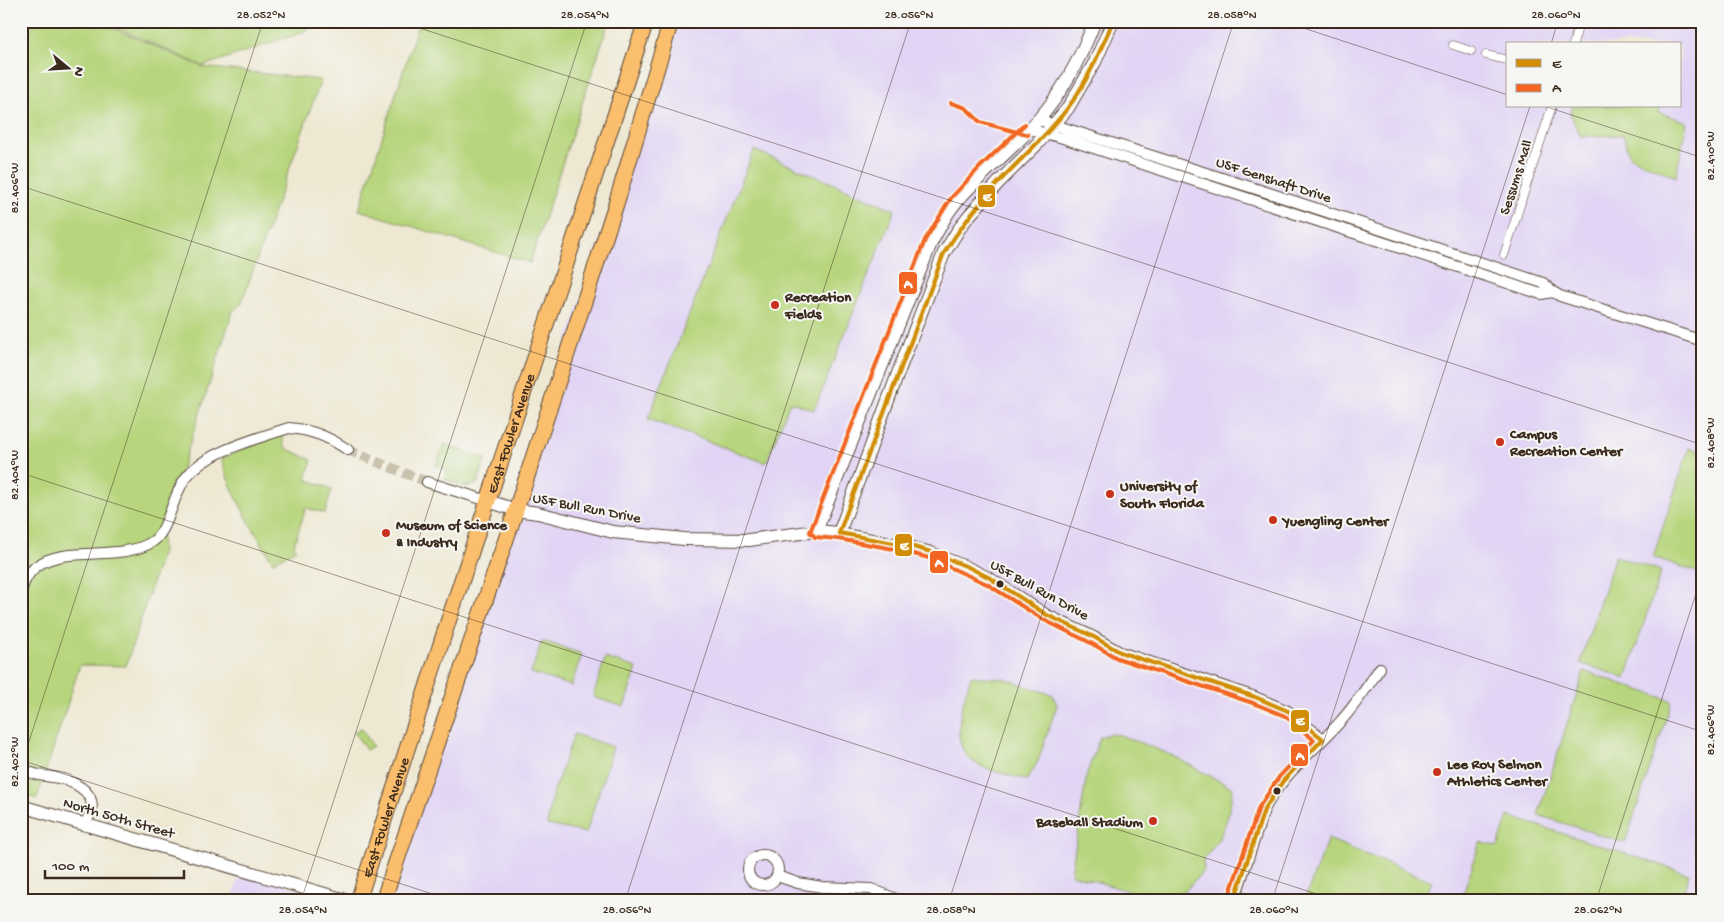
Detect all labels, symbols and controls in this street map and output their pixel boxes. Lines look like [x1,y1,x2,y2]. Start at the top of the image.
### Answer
text: 28.052°N [237,9,285,23]
text: 28.054°N [561,9,609,23]
text: 28.056°N [885,9,933,23]
text: 28.058°N [1207,9,1257,23]
text: 28.060°N [1531,9,1581,23]
north arrow [42,42,92,92]
legend [1506,42,1682,108]
text: E [1552,56,1562,74]
text: N [68,64,87,78]
text: A [1552,80,1562,98]
text: 82.410°W [1705,131,1719,181]
street label: Sessums Mall [1496,138,1537,217]
street label: USF Genshaft Drive [1214,154,1333,208]
text: 82.406°W [9,163,23,213]
line badge: E [977,184,996,208]
text: E [983,190,993,207]
line badge: A [898,271,918,295]
text: A [903,277,914,294]
place label: Recreation Fields [784,289,852,324]
marker: Recreation Fields [769,299,781,311]
street label: East Fowler Avenue [484,371,540,496]
text: 82.408°W [1705,418,1719,468]
place label: Campus Recreation Center [1509,426,1624,461]
marker: Campus Recreation Center [1494,436,1506,448]
text: 82.404°W [9,450,23,500]
place label: University of South Florida [1120,478,1205,513]
marker: University of South Florida [1104,488,1116,500]
street label: USF Bull Run Drive [531,490,643,528]
place label: Yuengling Center [1281,513,1390,531]
marker: Yuengling Center [1267,514,1279,526]
place label: Museum of Science & Industry [396,517,508,552]
marker: Museum of Science & Industry [380,527,392,539]
line badge: E [894,533,913,557]
text: E [900,539,910,556]
line badge: A [929,550,949,574]
text: A [934,556,945,573]
street label: USF Bull Run Drive [987,556,1092,625]
unlabelled marker [995,579,1005,589]
text: 82.406°W [1705,705,1719,755]
line badge: E [1290,709,1310,733]
text: E [1296,714,1306,731]
text: 82.402°W [9,737,23,787]
line badge: A [1290,743,1309,767]
text: A [1295,749,1306,766]
street label: East Fowler Avenue [359,755,415,880]
place label: Lee Roy Selmon Athletics Center [1446,756,1548,791]
marker: Lee Roy Selmon Athletics Center [1431,766,1443,778]
unlabelled marker [1272,786,1282,796]
street label: North 50th Street [61,794,178,844]
place label: Baseball Stadium [1035,814,1143,832]
marker: Baseball Stadium [1147,815,1159,827]
scale bar [45,847,184,879]
text: 100 m [51,858,90,876]
text: 28.054°N [279,904,327,918]
text: 28.056°N [603,904,651,918]
text: 28.058°N [926,904,976,918]
text: 28.060°N [1249,904,1299,918]
text: 28.062°N [1574,904,1622,918]

